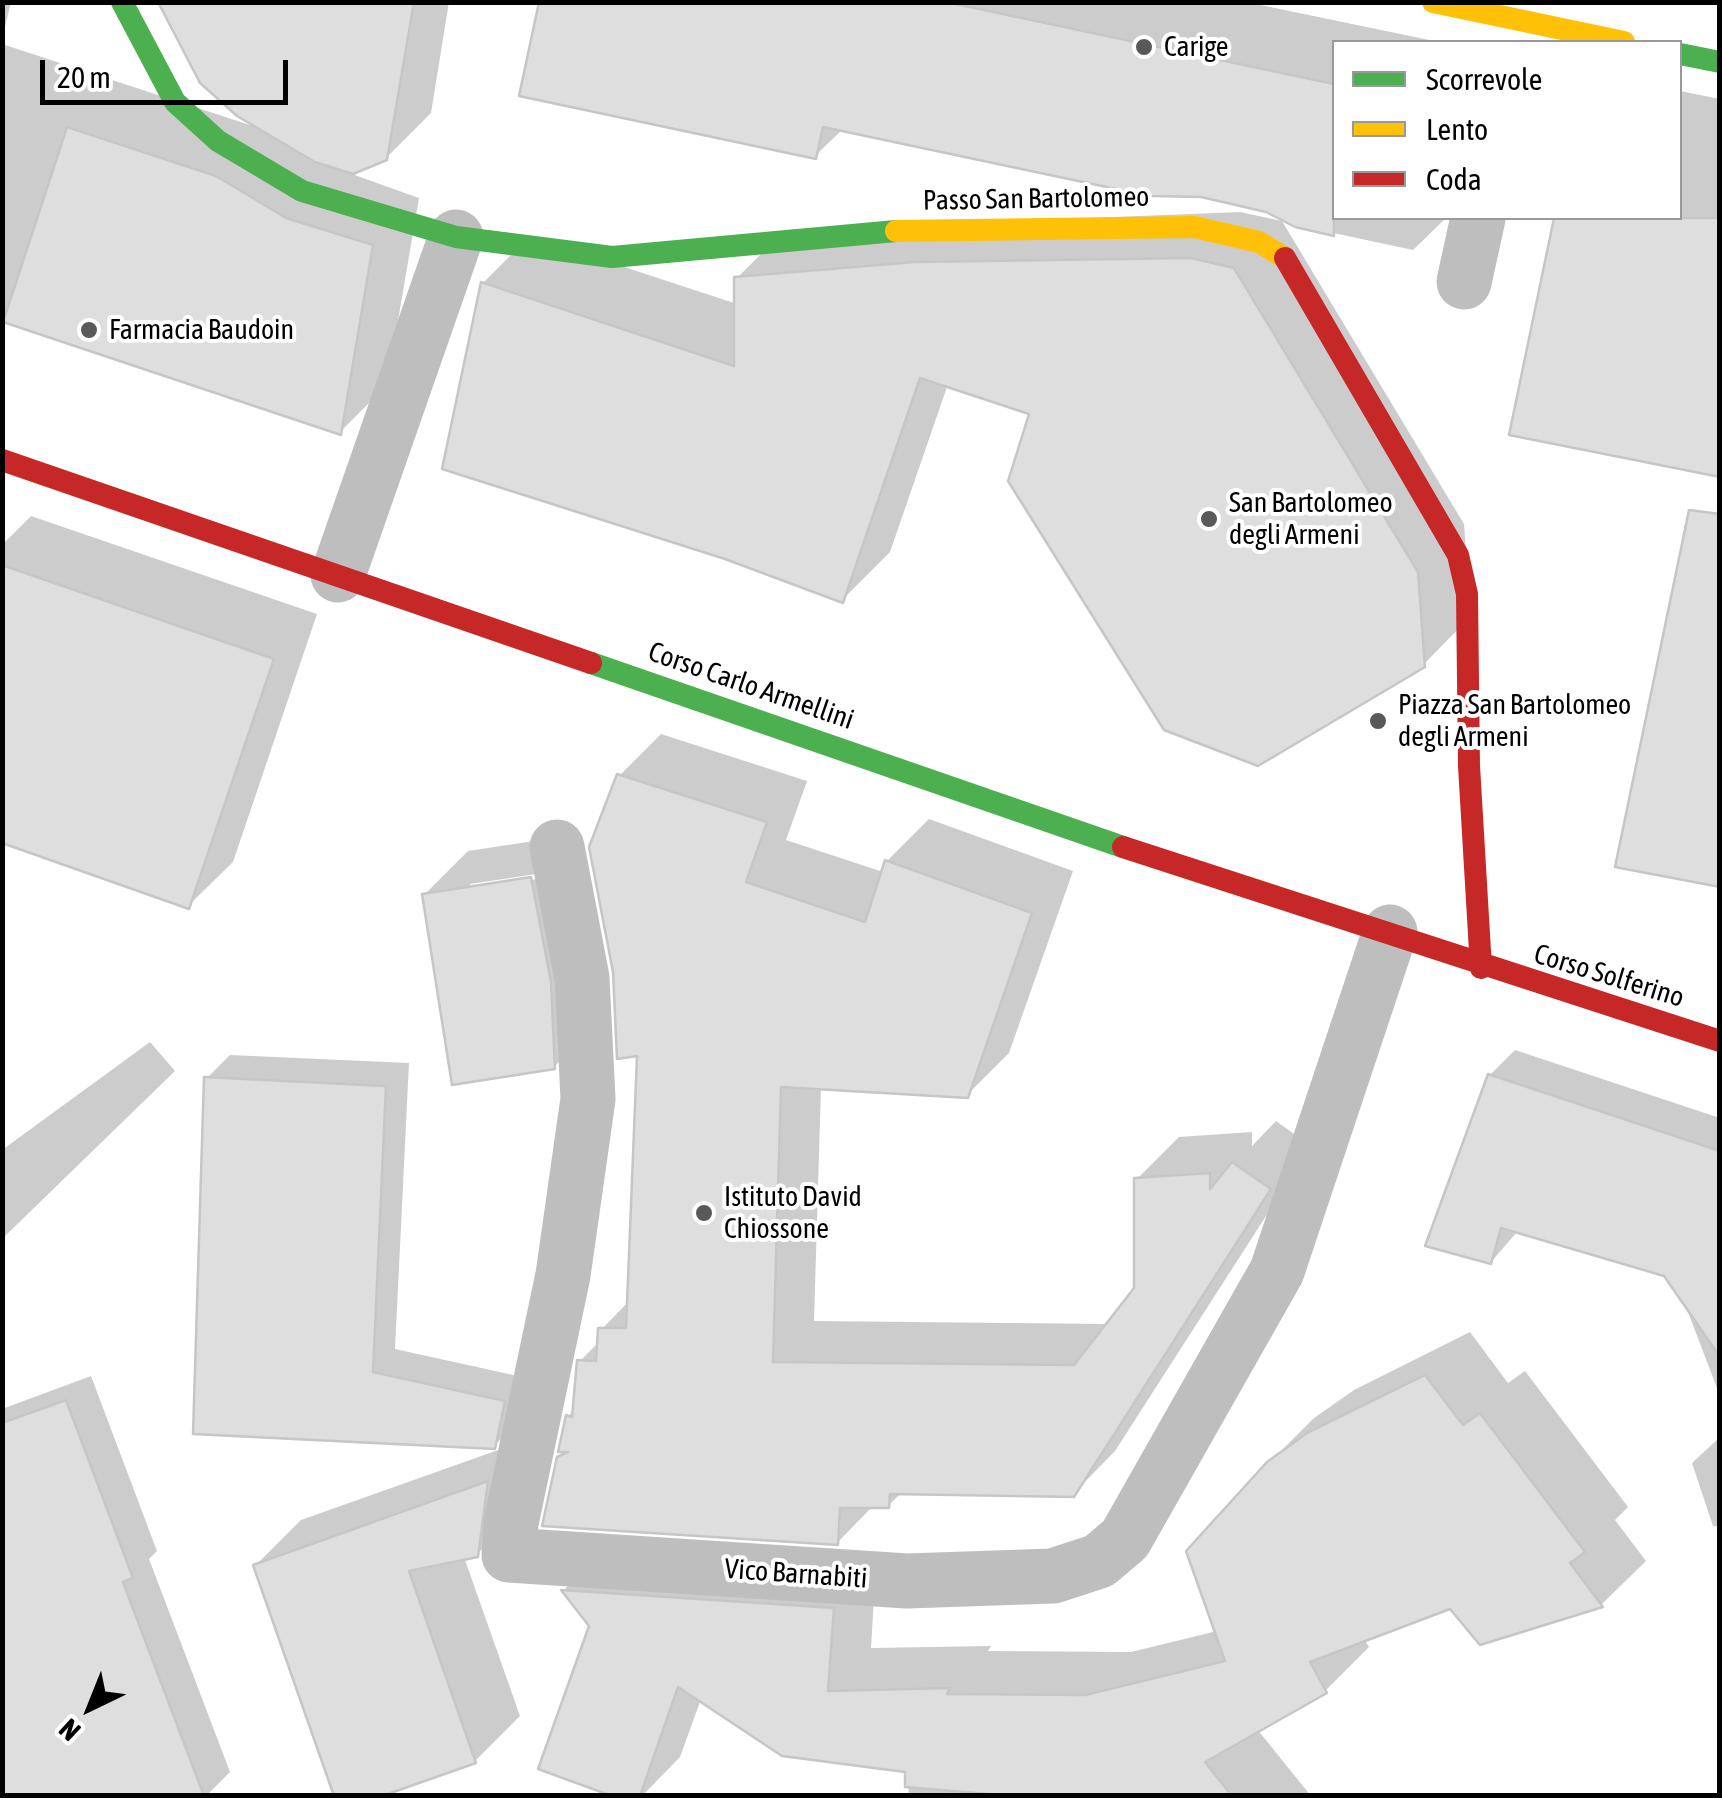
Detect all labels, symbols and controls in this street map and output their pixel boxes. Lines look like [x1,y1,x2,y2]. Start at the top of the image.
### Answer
place label: Carige [1164,30,1229,64]
marker: Carige [1133,36,1155,58]
scale bar [45,40,292,102]
legend [1332,40,1682,220]
text: 20 m [57,60,111,94]
text: Scorrevole [1426,62,1542,96]
text: Lento [1426,112,1488,146]
text: Coda [1426,162,1482,196]
street label: Passo San Bartolomeo [922,180,1150,218]
place label: Farmacia Baudoin [109,313,294,347]
marker: Farmacia Baudoin [78,319,100,341]
place label: San Bartolomeo degli Armeni [1229,486,1393,552]
marker: San Bartolomeo degli Armeni [1198,508,1220,530]
street label: Corso Carlo Armellini [644,635,858,737]
place label: Piazza San Bartolomeo degli Armeni [1398,688,1631,754]
marker: Piazza San Bartolomeo degli Armeni [1367,710,1389,732]
street label: Corso Solferino [1530,937,1688,1015]
place label: Istituto David Chiossone [724,1180,862,1246]
marker: Istituto David Chiossone [693,1202,715,1224]
street label: Vico Barnabiti [724,1552,868,1596]
north arrow [40,1658,140,1758]
text: N [53,1713,86,1747]

